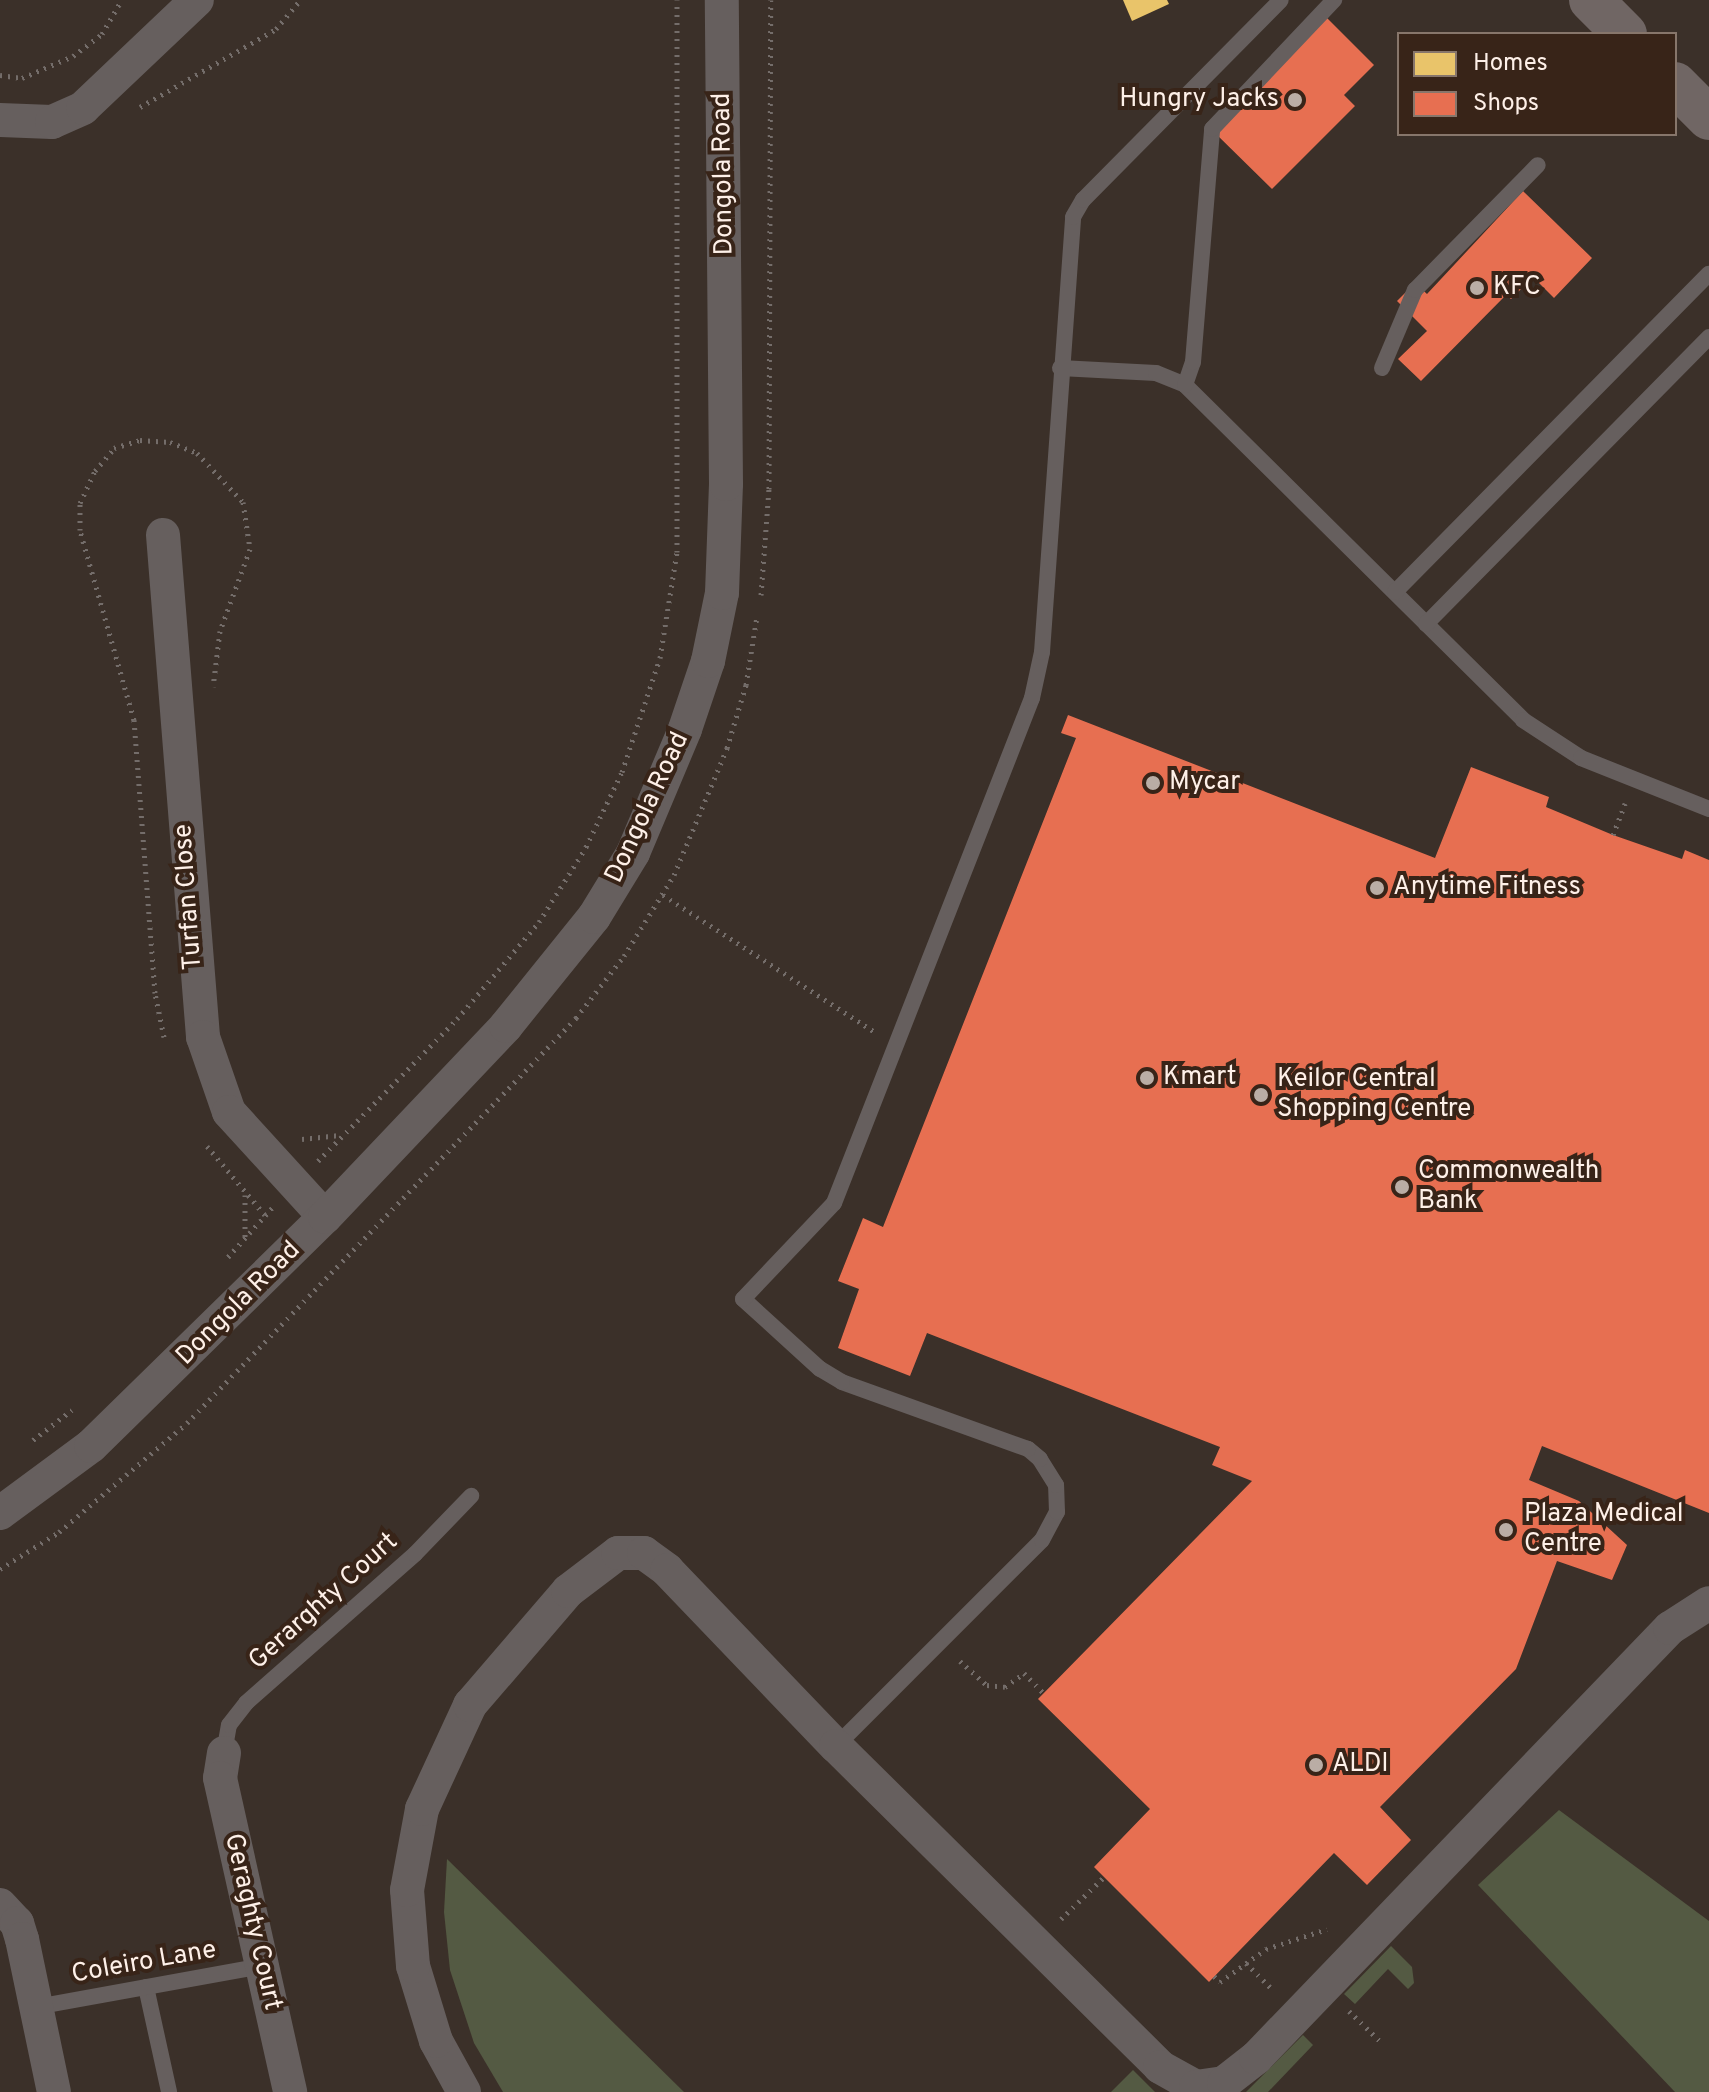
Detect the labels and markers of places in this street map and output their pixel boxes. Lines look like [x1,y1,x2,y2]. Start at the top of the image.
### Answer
place label: Hungry Jacks [1119,84,1279,116]
marker: Hungry Jacks [1286,91,1304,109]
place label: KFC [1493,272,1541,304]
marker: KFC [1468,279,1486,297]
place label: Mycar [1169,767,1240,799]
marker: Mycar [1144,774,1162,792]
place label: Anytime Fitness [1393,872,1581,904]
marker: Anytime Fitness [1368,879,1386,897]
place label: Kmart [1163,1062,1237,1094]
place label: Keilor Central Shopping Centre [1277,1064,1471,1126]
marker: Kmart [1138,1069,1156,1087]
marker: Keilor Central Shopping Centre [1252,1086,1270,1104]
place label: Commonwealth Bank [1418,1156,1599,1218]
marker: Commonwealth Bank [1393,1178,1411,1196]
place label: Plaza Medical Centre [1524,1499,1684,1560]
marker: Plaza Medical Centre [1495,1519,1517,1541]
place label: ALDI [1332,1749,1389,1781]
marker: ALDI [1307,1756,1325,1774]

